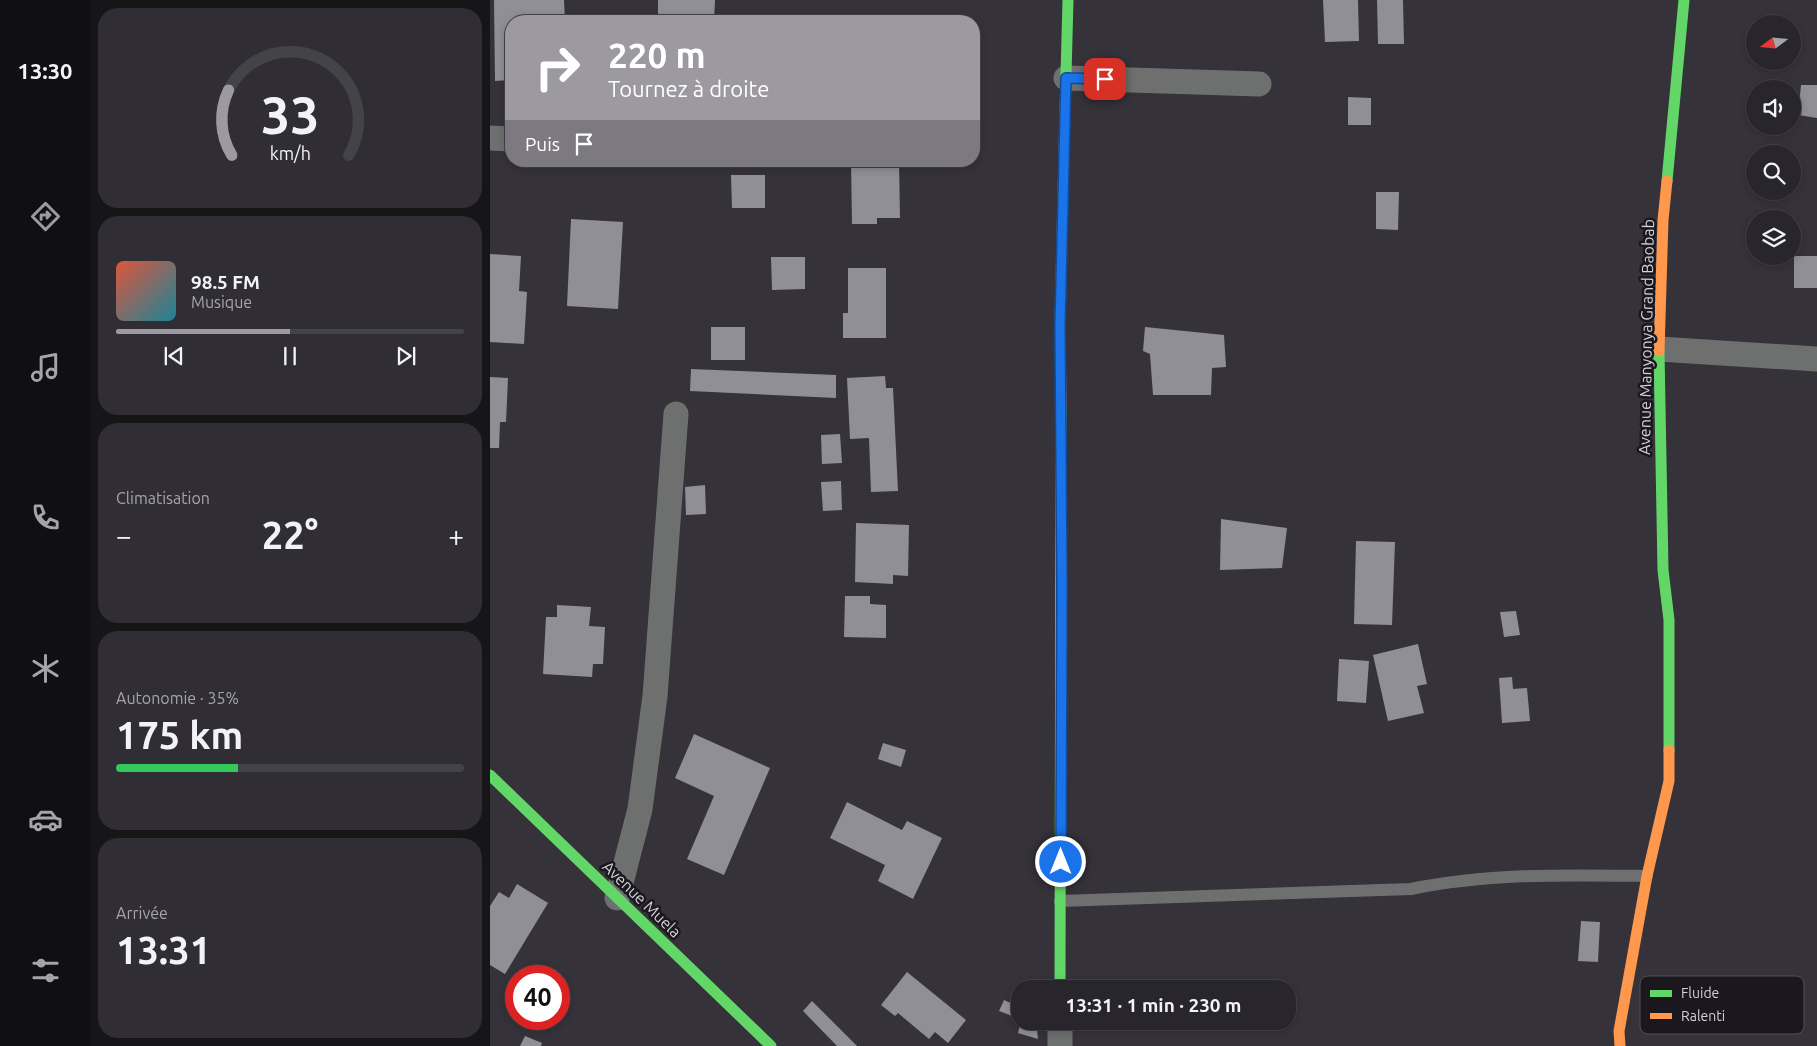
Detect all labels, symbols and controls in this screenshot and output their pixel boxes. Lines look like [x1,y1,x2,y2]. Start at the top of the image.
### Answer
north arrow [1746,15,1801,70]
map controls [1746,15,1801,265]
icon: right [525,35,590,100]
text: 220 m [608,35,706,75]
text: 13:30 [17,58,73,83]
pin [1084,58,1126,100]
icon: arrive [1091,65,1119,93]
text: Tournez à droite [608,76,769,101]
button: sound [1746,80,1801,135]
text: 33 [261,86,319,144]
icon: arrive [570,130,598,158]
text: Puis [525,133,560,155]
text: km/h [269,143,311,163]
button: search [1746,145,1801,200]
icon: directions [28,199,63,234]
button: layers [1746,210,1801,265]
street label: Avenue Manyonya Grand Baobab [1635,219,1657,455]
text: 98.5 FM [191,271,260,293]
text: Musique [191,293,252,311]
icon: previous [160,342,188,370]
icon: pause [276,342,304,370]
icon: next [392,342,420,370]
icon: music [28,350,63,385]
text: Climatisation [116,489,210,507]
icon: phone [28,500,63,535]
text: 22° [262,514,318,556]
text: − [116,520,132,551]
text: + [448,520,464,551]
icon: climate [28,651,63,686]
text: Autonomie · 35% [116,689,239,707]
text: 175 km [116,714,243,756]
icon: car [28,802,63,837]
position arrow [1034,835,1086,887]
street label: Avenue Muela [599,857,685,941]
text: Arrivée [116,904,168,922]
text: 13:31 [116,929,211,971]
icon: filters [28,953,63,988]
speed limit sign: 40 [505,965,570,1030]
legend [1640,976,1804,1034]
text: Fluide [1681,985,1719,1001]
text: 13:31 · 1 min · 230 m [1066,994,1241,1016]
text: Ralenti [1681,1008,1725,1024]

